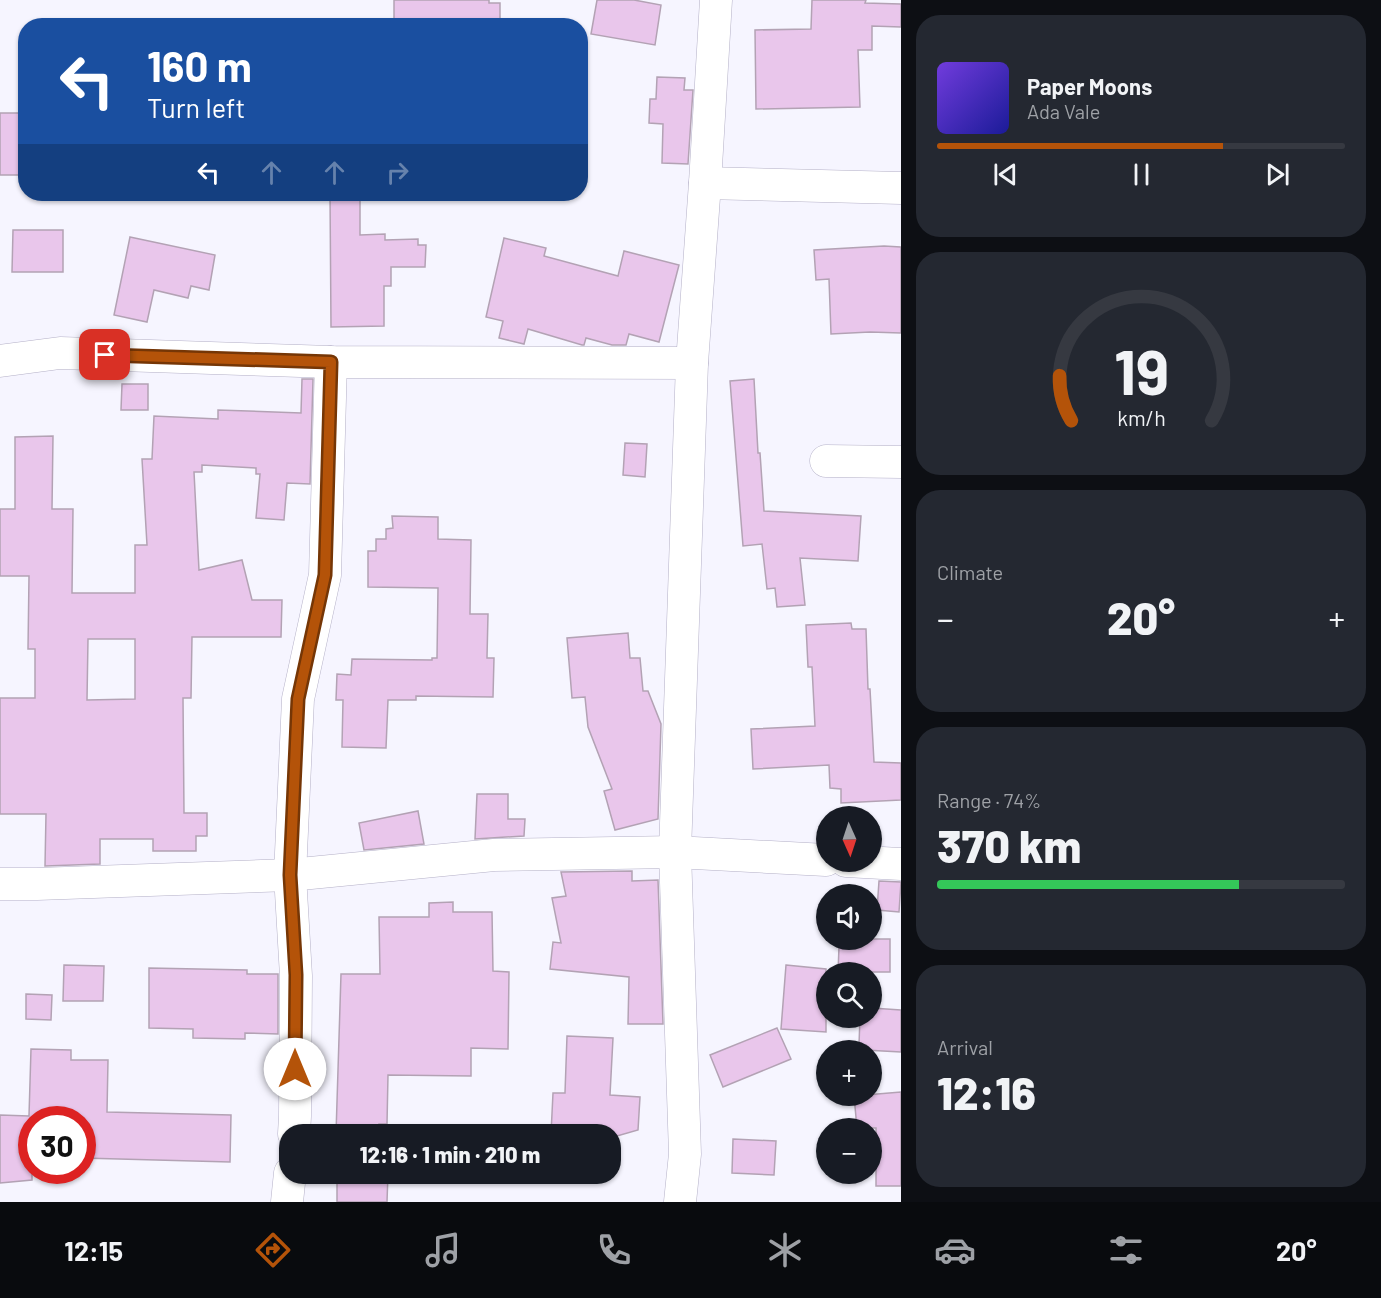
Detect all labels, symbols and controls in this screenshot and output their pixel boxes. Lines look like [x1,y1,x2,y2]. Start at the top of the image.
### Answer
text: 160 m [147,40,252,90]
icon: left [48,42,126,120]
text: Paper Moons [1027,73,1152,99]
text: Turn left [147,91,245,123]
text: Ada Vale [1027,99,1100,123]
icon: left [192,156,225,189]
icon: ahead [255,156,288,189]
icon: ahead [318,156,351,189]
icon: right [381,156,414,189]
icon: previous [989,158,1022,191]
icon: pause [1125,158,1158,191]
icon: next [1261,158,1294,191]
pin [79,329,130,380]
text: 19 [1113,333,1169,407]
icon: arrive [88,338,121,371]
text: km/h [1117,405,1165,430]
text: Climate [937,560,1003,584]
text: 20° [1107,590,1175,644]
text: − [937,598,954,638]
text: + [1329,598,1345,638]
text: Range · 74% [937,788,1041,812]
north arrow [816,806,882,872]
map controls [816,806,882,1184]
text: 370 km [937,818,1081,872]
button: sound [816,884,882,950]
button: search [816,962,882,1028]
text: Arrival [937,1035,993,1059]
position arrow [263,1037,327,1101]
button: + [816,1040,882,1106]
text: 12:16 [937,1065,1036,1119]
speed limit sign: 30 [18,1106,96,1184]
button: − [816,1118,882,1184]
text: 12:16 · 1 min · 210 m [360,1141,540,1167]
icon: directions [252,1229,294,1271]
icon: music [422,1229,464,1271]
icon: phone [593,1229,635,1271]
icon: climate [764,1229,806,1271]
icon: car [934,1229,976,1271]
icon: filters [1105,1229,1147,1271]
text: 12:15 [64,1234,123,1266]
text: 20° [1276,1234,1317,1266]

